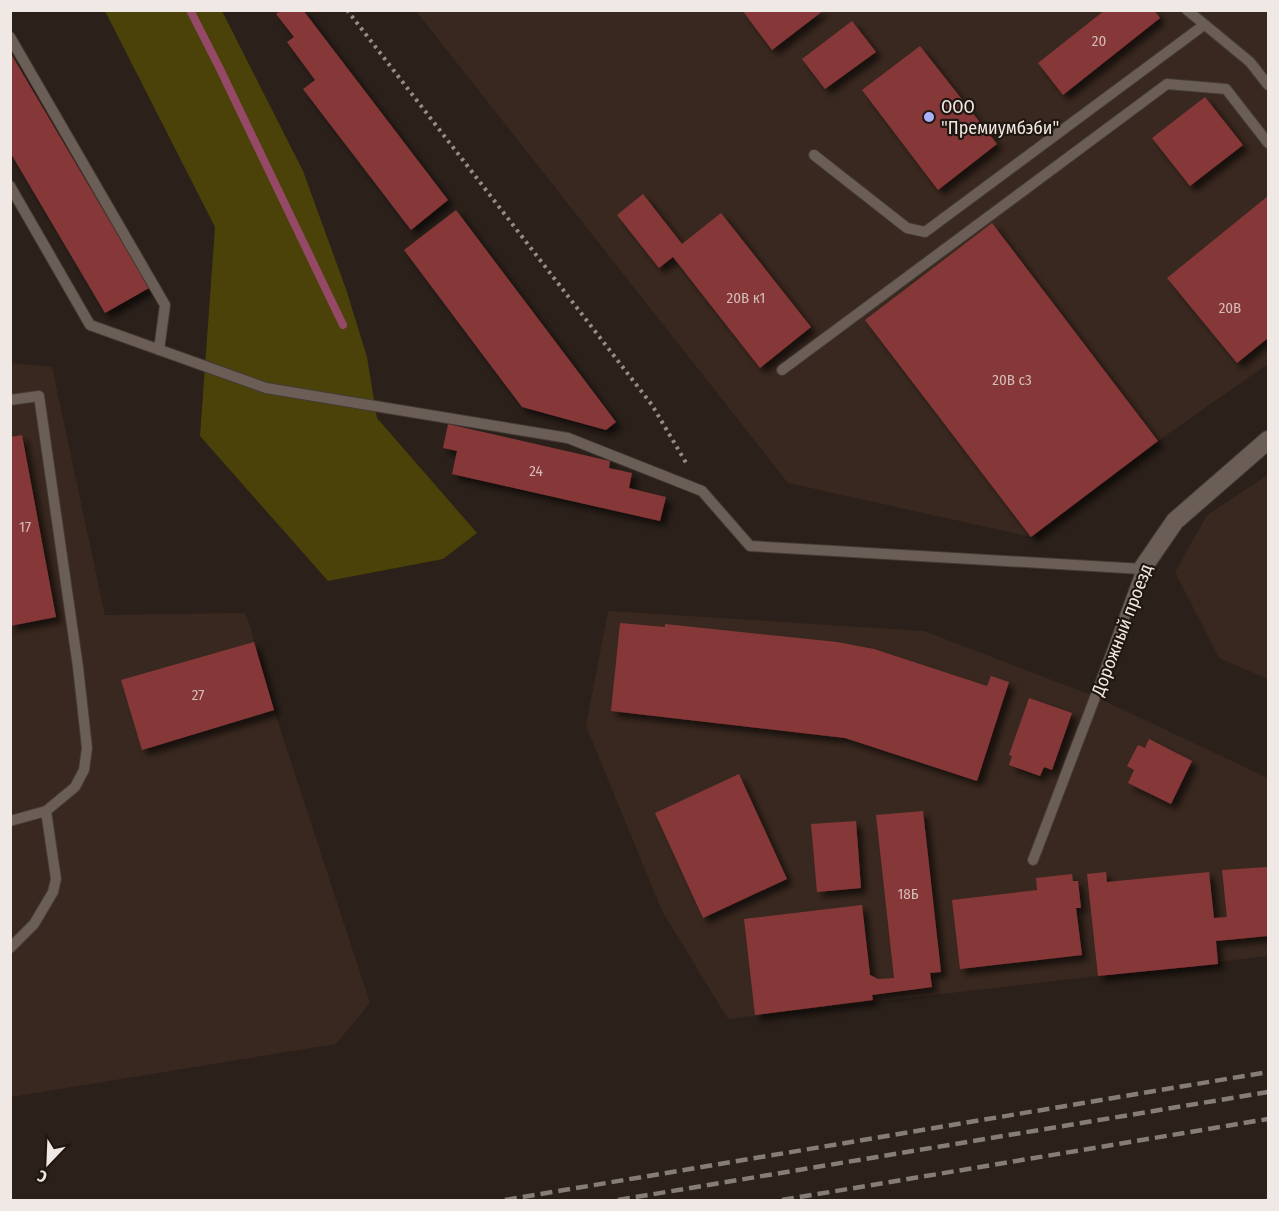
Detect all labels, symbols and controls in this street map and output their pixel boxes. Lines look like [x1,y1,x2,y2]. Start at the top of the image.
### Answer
house number: 20 [1092,32,1106,50]
place label: ООО "Премиумбэби" [941,96,1059,139]
marker: ООО "Премиумбэби" [922,110,936,124]
house number: 20В к1 [727,289,765,307]
house number: 20В [1219,299,1241,317]
house number: 20В с3 [992,371,1032,389]
house number: 24 [529,462,543,480]
house number: 17 [19,518,31,536]
street label: Дорожный проезд [1086,561,1157,700]
house number: 27 [192,686,204,704]
house number: 18Б [897,885,919,903]
north arrow [18,1133,78,1193]
text: С [34,1166,50,1187]

